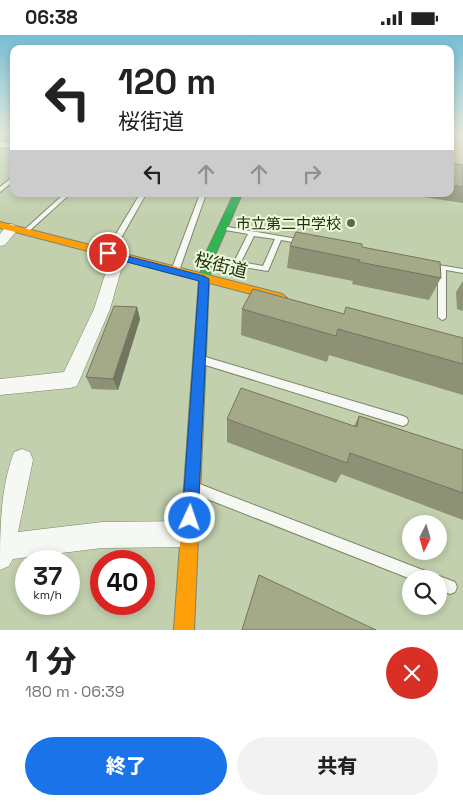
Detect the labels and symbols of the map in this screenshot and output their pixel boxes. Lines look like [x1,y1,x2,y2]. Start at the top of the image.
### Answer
place label: 市立第二中学校 [236,214,341,233]
marker: 市立第二中学校 [345,217,357,229]
pin [87,232,129,274]
street label: 桜街道 [192,247,250,283]
position arrow [163,491,215,543]
north arrow [402,515,448,560]
speed limit sign: 40 [90,550,155,615]

